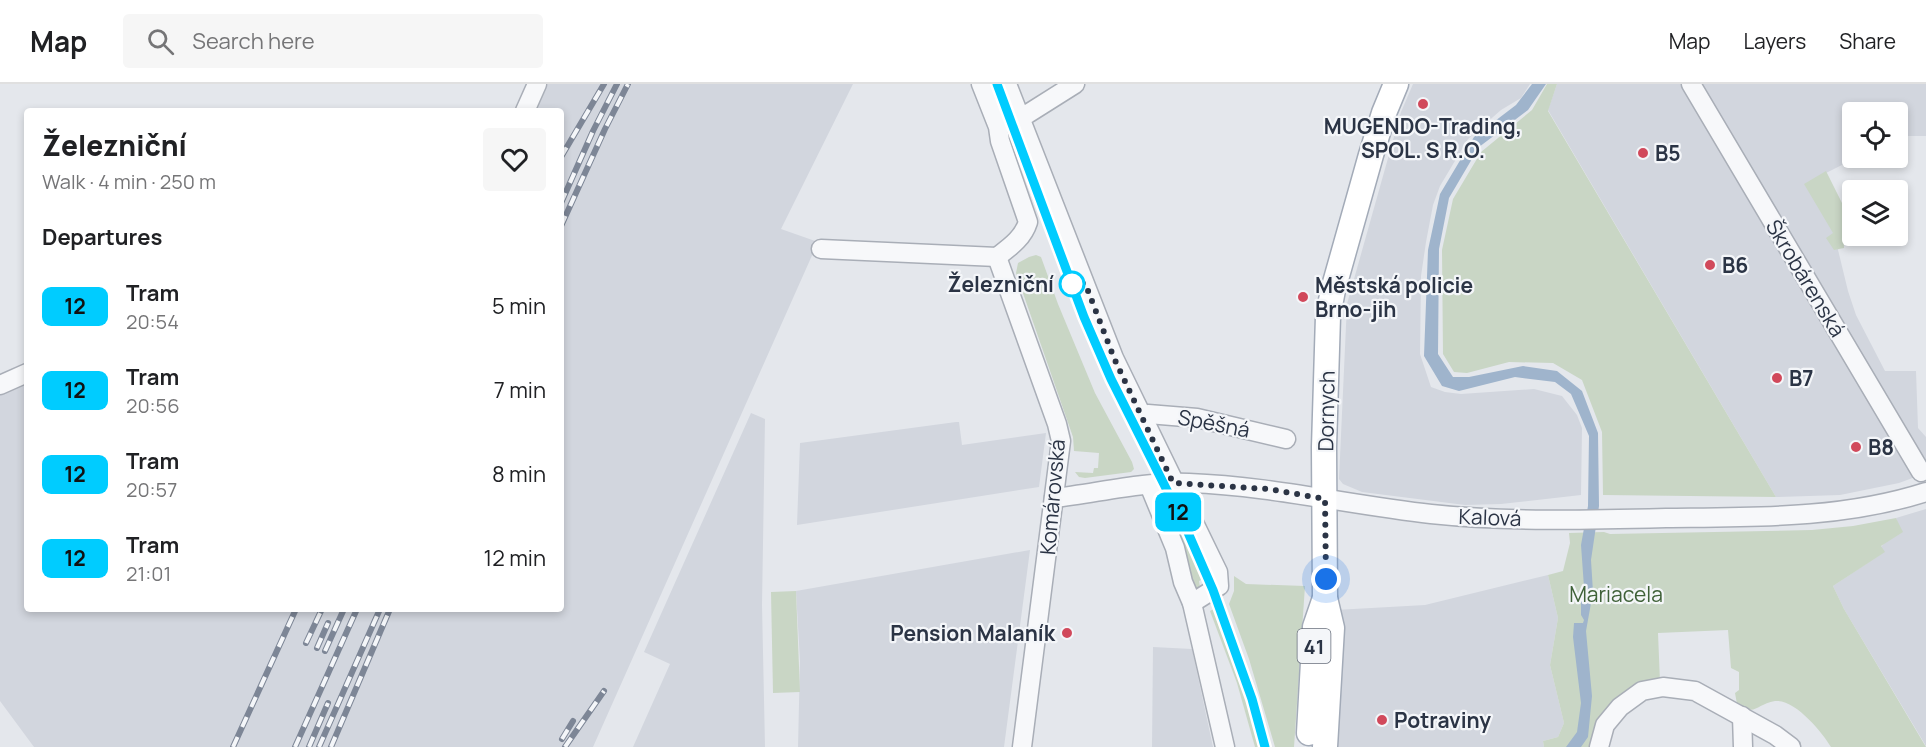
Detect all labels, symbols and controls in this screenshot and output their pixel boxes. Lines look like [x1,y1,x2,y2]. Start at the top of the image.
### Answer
search box [123,14,543,68]
text: Map [30,22,87,60]
icon: search [144,25,177,58]
text: Search here [192,26,315,56]
text: Map [1669,27,1710,55]
text: Layers [1743,27,1806,55]
text: Share [1839,27,1896,55]
marker: MUGENDO-Trading, SPOL. S R.O. [1416,97,1430,111]
map controls [1842,102,1908,246]
button: locate [1842,102,1908,168]
place label: MUGENDO-Trading, SPOL. S R.O. [1324,112,1522,164]
text: Železniční [42,126,187,164]
button: heart [483,128,546,191]
place label: B5 [1655,139,1681,167]
marker: B5 [1636,146,1650,160]
text: Walk · 4 min · 250 m [42,168,216,195]
button: layers [1842,180,1908,246]
street label: Škrobárenská [1760,214,1852,342]
text: Departures [42,222,162,252]
place label: B6 [1722,251,1748,279]
marker: B6 [1703,258,1717,272]
place label: Železniční [948,270,1054,298]
marker: Železniční [1059,271,1085,297]
place label: Městská policie Brno-jih [1315,271,1473,323]
text: Tram [126,278,179,308]
marker: Městská policie Brno-jih [1296,290,1310,304]
text: 5 min [492,291,546,321]
text: 12 [64,292,86,320]
text: 20:54 [126,308,179,335]
text: Tram [126,362,179,392]
place label: B7 [1789,364,1813,392]
street label: Dornych [1311,370,1341,452]
marker: B7 [1770,371,1784,385]
text: 7 min [494,375,546,405]
text: 12 [64,376,86,404]
text: 20:56 [126,392,180,419]
street label: Spěšná [1176,402,1252,444]
place label: B8 [1868,433,1894,461]
street label: Komárovská [1033,438,1071,556]
marker: B8 [1849,440,1863,454]
text: Tram [126,446,179,476]
text: 8 min [492,459,546,489]
text: 12 [64,460,86,488]
text: 20:57 [126,476,177,503]
line badge: 12 [1151,492,1205,532]
text: 12 [1167,498,1189,526]
street label: Kalová [1458,502,1522,532]
text: Tram [126,530,179,560]
text: 12 min [484,543,546,573]
text: 12 [64,544,86,572]
text: 21:01 [126,560,171,587]
your location [1311,564,1341,594]
park label: Mariacela [1569,580,1663,608]
place label: Pension Malaník [890,619,1056,647]
marker: Pension Malaník [1060,626,1074,640]
road number: 41 [1298,629,1330,663]
place label: Potraviny [1394,706,1491,734]
marker: Potraviny [1375,713,1389,727]

